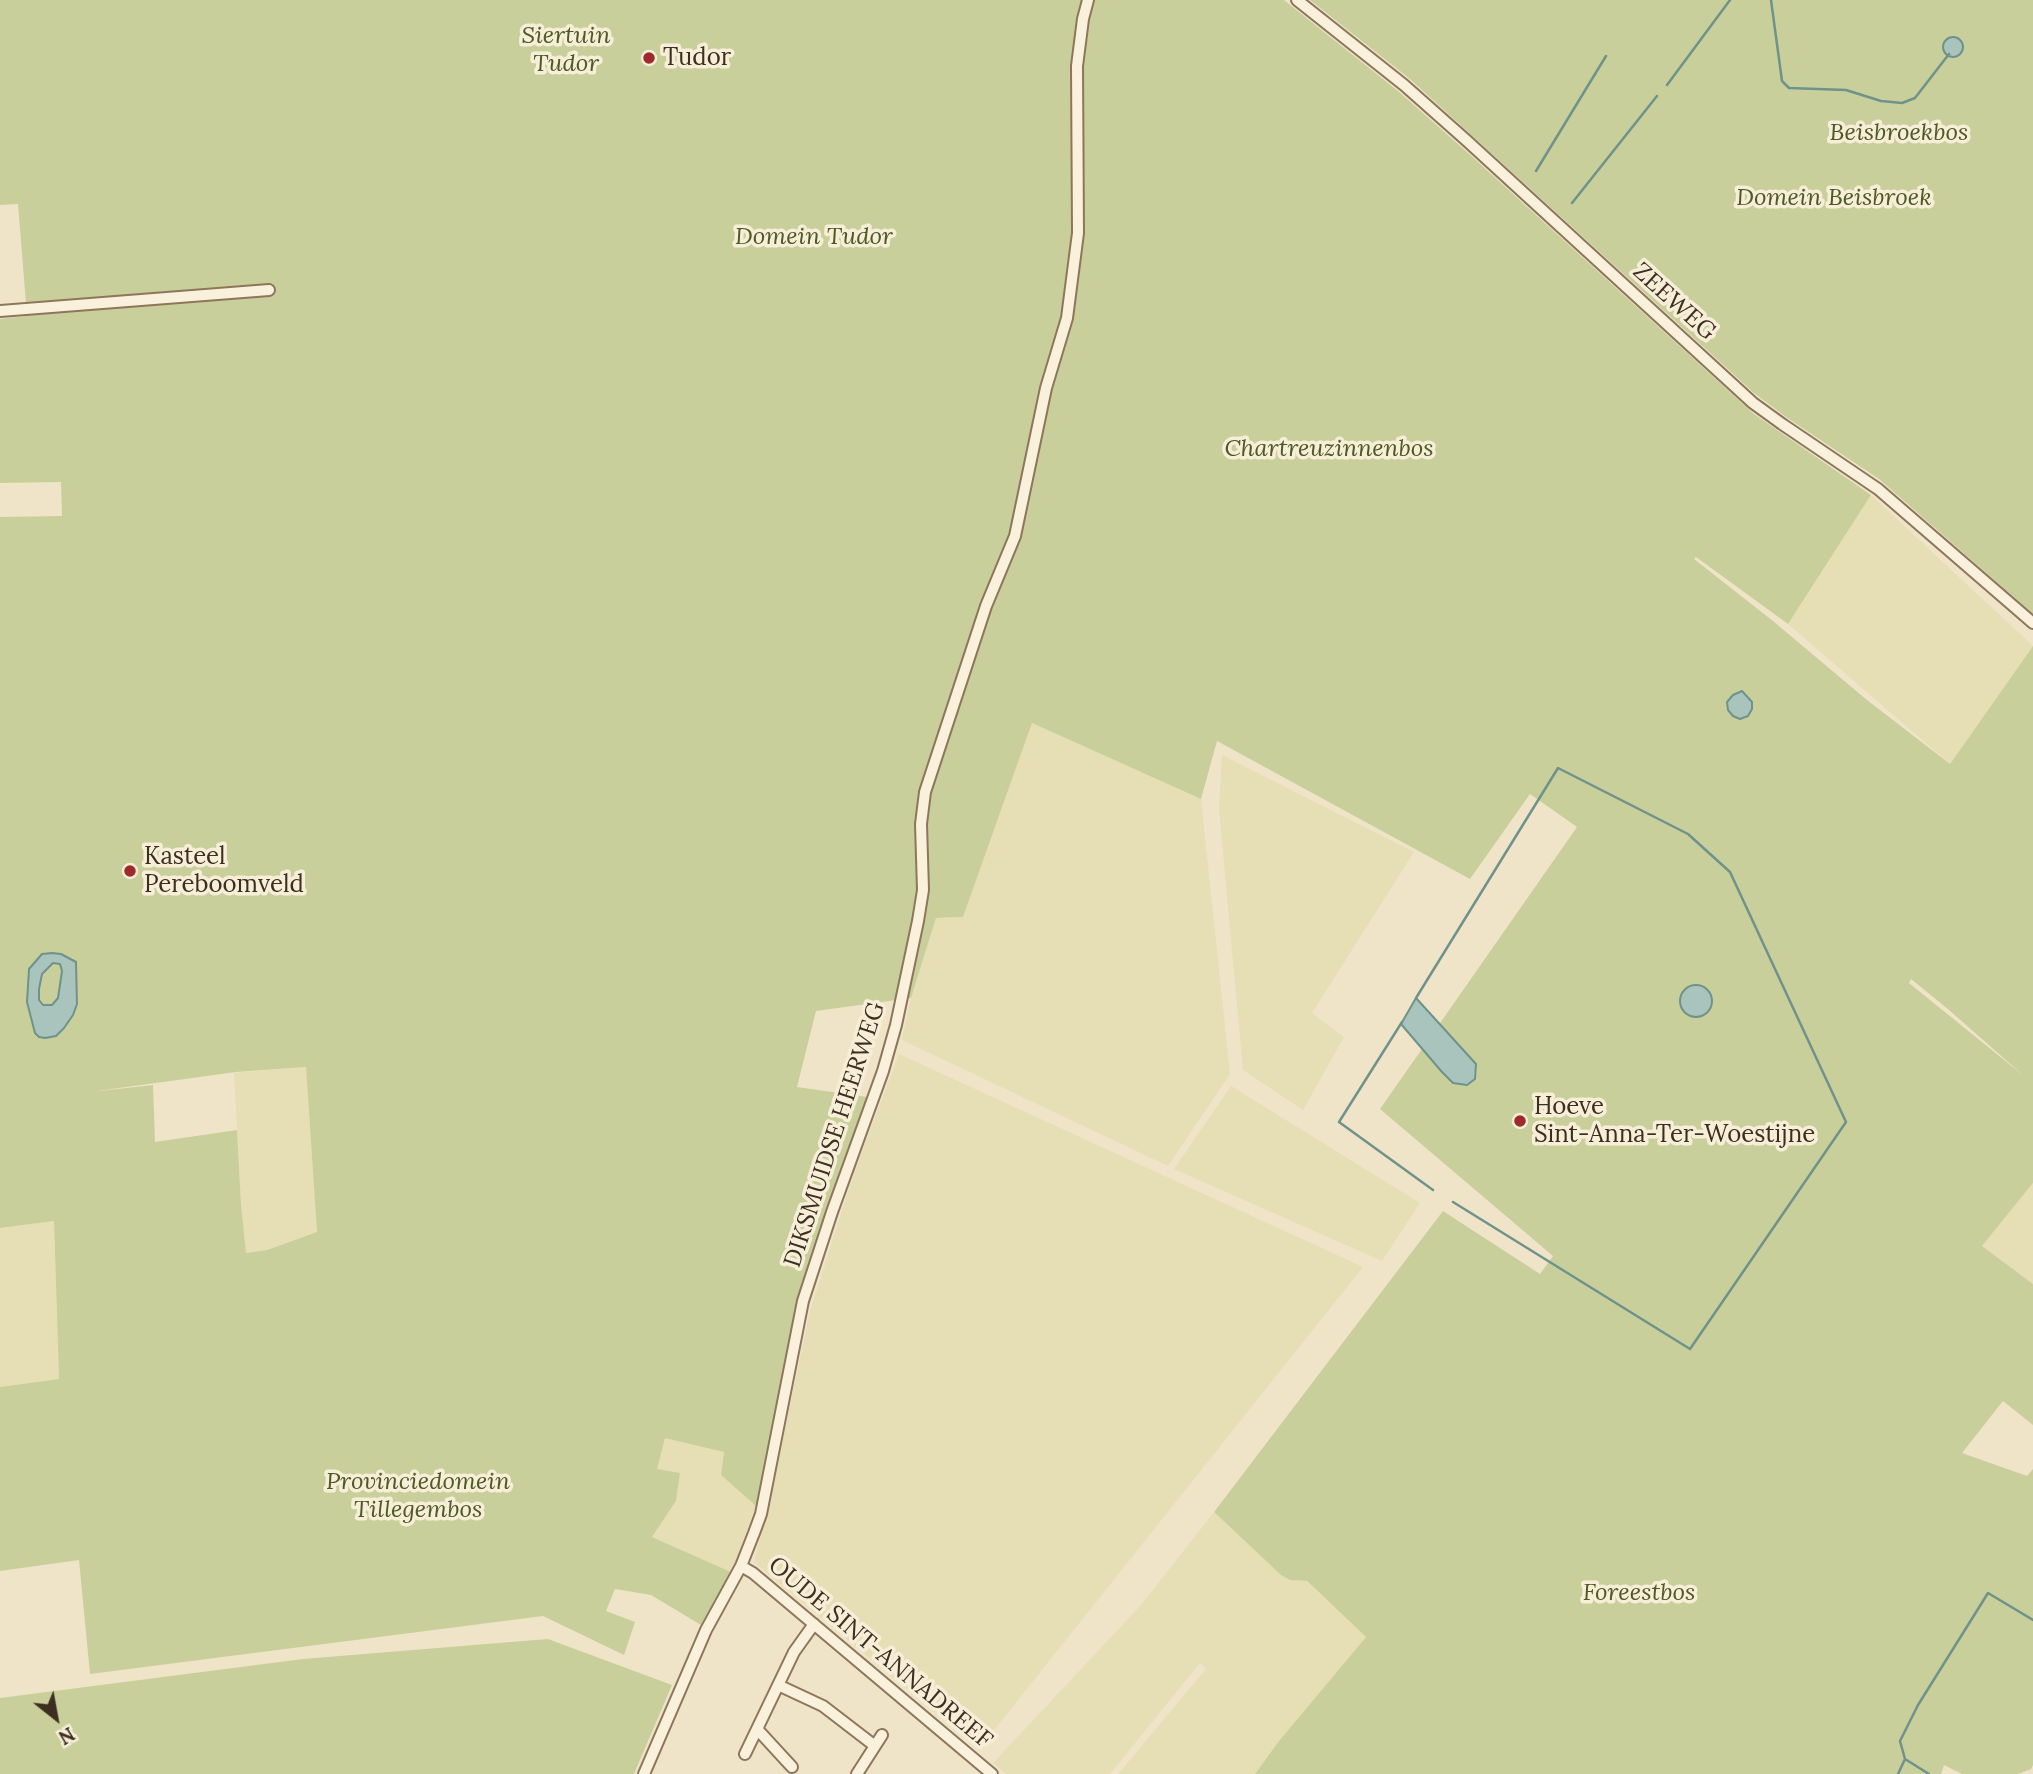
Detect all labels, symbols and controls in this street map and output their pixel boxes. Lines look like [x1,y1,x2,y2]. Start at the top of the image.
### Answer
park label: Siertuin Tudor [521,22,611,78]
place label: Tudor [663,44,731,72]
marker: Tudor [641,50,657,66]
park label: Beisbroekbos [1830,119,1968,147]
park label: Domein Beisbroek [1736,184,1932,212]
park label: Domein Tudor [735,223,893,251]
street label: ZEEWEG [1627,257,1721,347]
park label: Chartreuzinnenbos [1224,435,1434,463]
place label: Kasteel Pereboomveld [144,843,304,899]
marker: Kasteel Pereboomveld [122,863,138,879]
street label: DIKSMUIDSE HEERWEG [779,999,891,1271]
place label: Hoeve Sint-Anna-Ter-Woestijne [1534,1093,1815,1149]
marker: Hoeve Sint-Anna-Ter-Woestijne [1512,1113,1528,1129]
park label: Provinciedomein Tillegembos [326,1468,510,1524]
street label: OUDE SINT-ANNADREEF [762,1551,998,1755]
park label: Foreestbos [1583,1579,1695,1607]
north arrow [21,1683,91,1753]
text: N [54,1722,79,1750]

